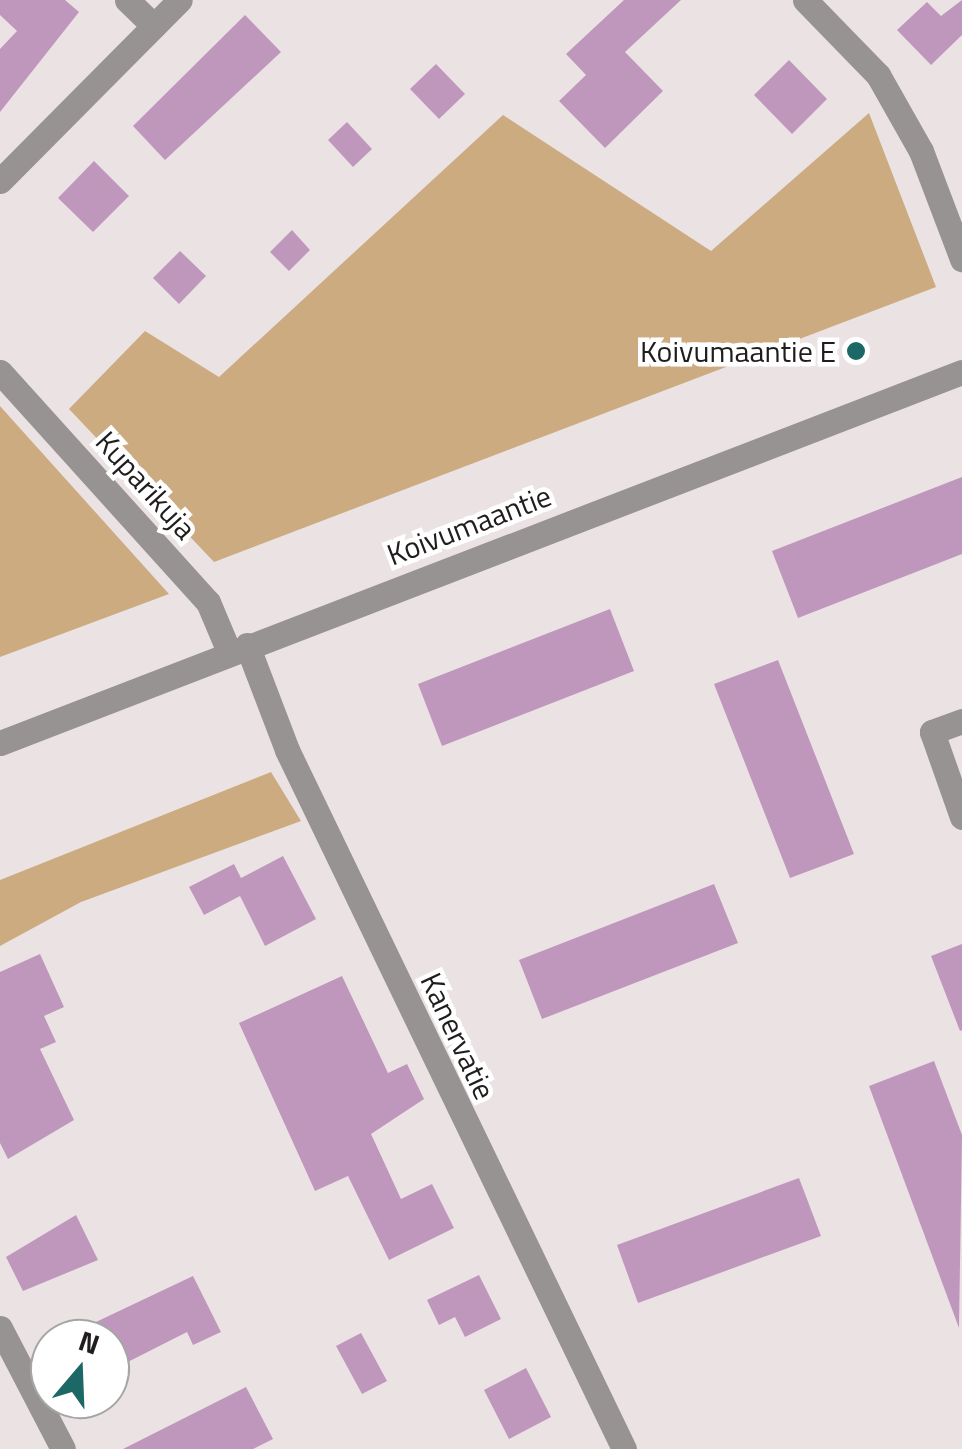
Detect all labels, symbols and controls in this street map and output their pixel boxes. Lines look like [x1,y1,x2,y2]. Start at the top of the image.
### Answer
place label: Koivumaantie E [640,333,836,369]
marker: Koivumaantie E [845,340,867,362]
street label: Kuparikuja [88,424,204,546]
street label: Koivumaantie [382,477,556,573]
street label: Kanervatie [413,967,503,1105]
north arrow [30,1319,130,1419]
text: N [73,1319,105,1366]

